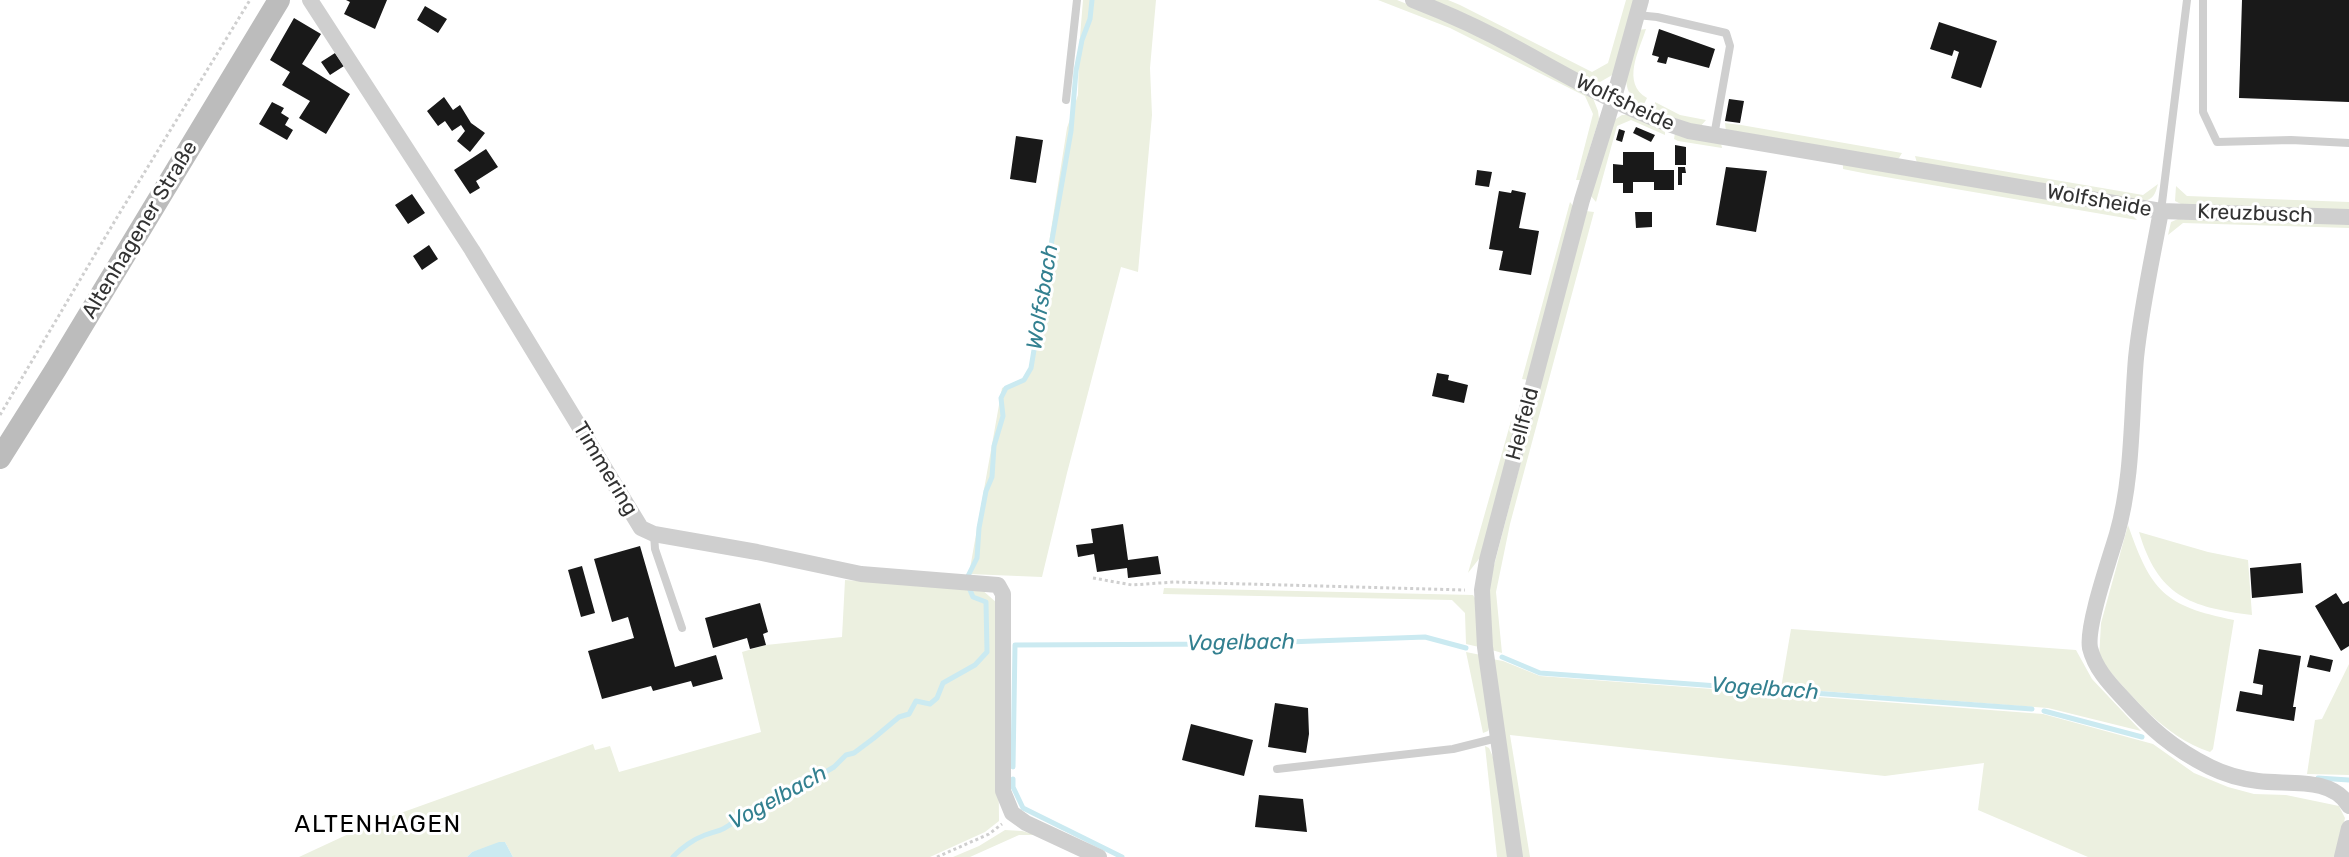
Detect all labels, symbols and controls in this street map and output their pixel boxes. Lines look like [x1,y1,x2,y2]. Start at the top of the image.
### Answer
street label: Wolfsheide [1572,69,1678,137]
street label: Altenhagener Straße [77,137,203,323]
street label: Wolfsheide [2045,179,2153,223]
street label: Kreuzbusch [2197,199,2313,229]
water label: Wolfsbach [1022,243,1064,351]
street label: Hellfeld [1501,385,1545,463]
street label: Timmering [567,418,643,520]
water label: Vogelbach [1187,629,1295,657]
water label: Vogelbach [1710,672,1820,706]
water label: Vogelbach [724,760,832,836]
district label: ALTENHAGEN [294,811,462,839]

